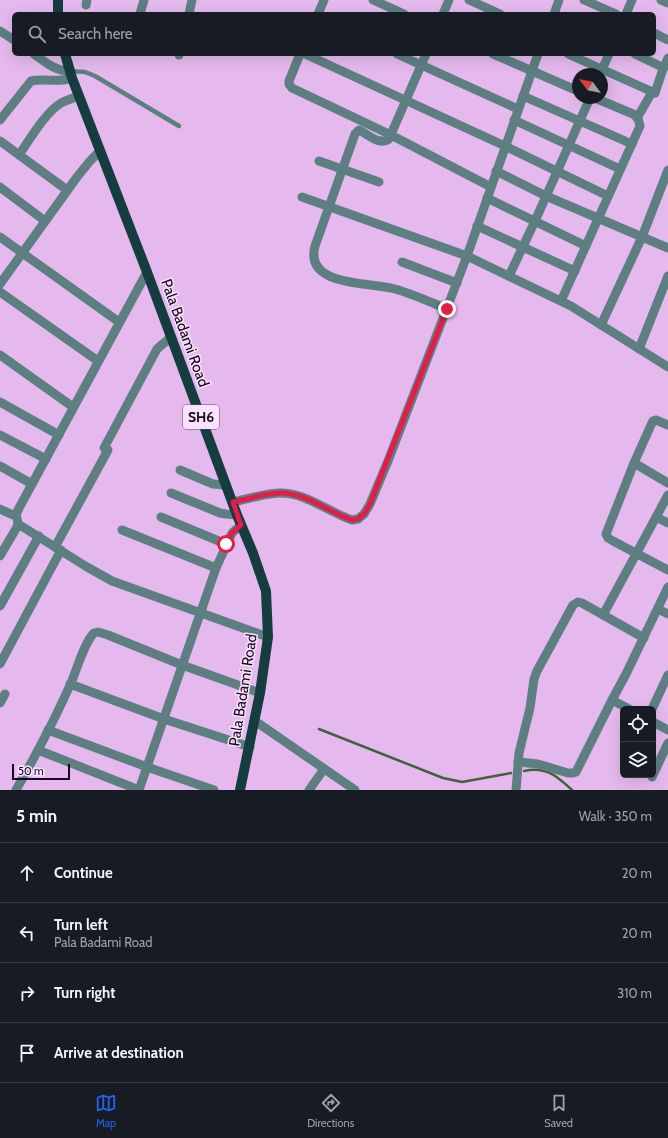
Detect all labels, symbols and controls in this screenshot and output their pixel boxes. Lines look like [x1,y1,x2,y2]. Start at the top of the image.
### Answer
search box [12,12,656,56]
icon: search [26,23,48,45]
text: Search here [58,25,133,43]
north arrow [572,68,608,104]
street label: Pala Badami Road [157,277,213,389]
route end [438,300,456,318]
road number: SH6 [183,405,219,429]
route start [217,535,235,553]
street label: Pala Badami Road [225,632,261,748]
map controls [620,706,656,778]
button: locate [620,706,656,742]
button: layers [620,742,656,778]
scale bar [12,762,70,781]
text: 50 m [18,764,44,778]
text: 5 min [16,806,57,826]
text: Walk · 350 m [579,808,652,824]
icon: ahead [16,862,38,884]
text: Continue [54,864,113,882]
text: 20 m [622,865,652,881]
text: Turn left [54,916,108,934]
icon: left [16,922,38,944]
text: 20 m [622,925,652,941]
text: Pala Badami Road [54,934,152,950]
icon: right [16,982,38,1004]
text: Turn right [54,984,115,1002]
text: 310 m [617,985,652,1001]
icon: arrive [16,1042,38,1064]
text: Arrive at destination [54,1044,184,1062]
tab: Map [95,1092,117,1130]
tab: Directions [307,1092,354,1130]
tab: Saved [544,1092,573,1130]

